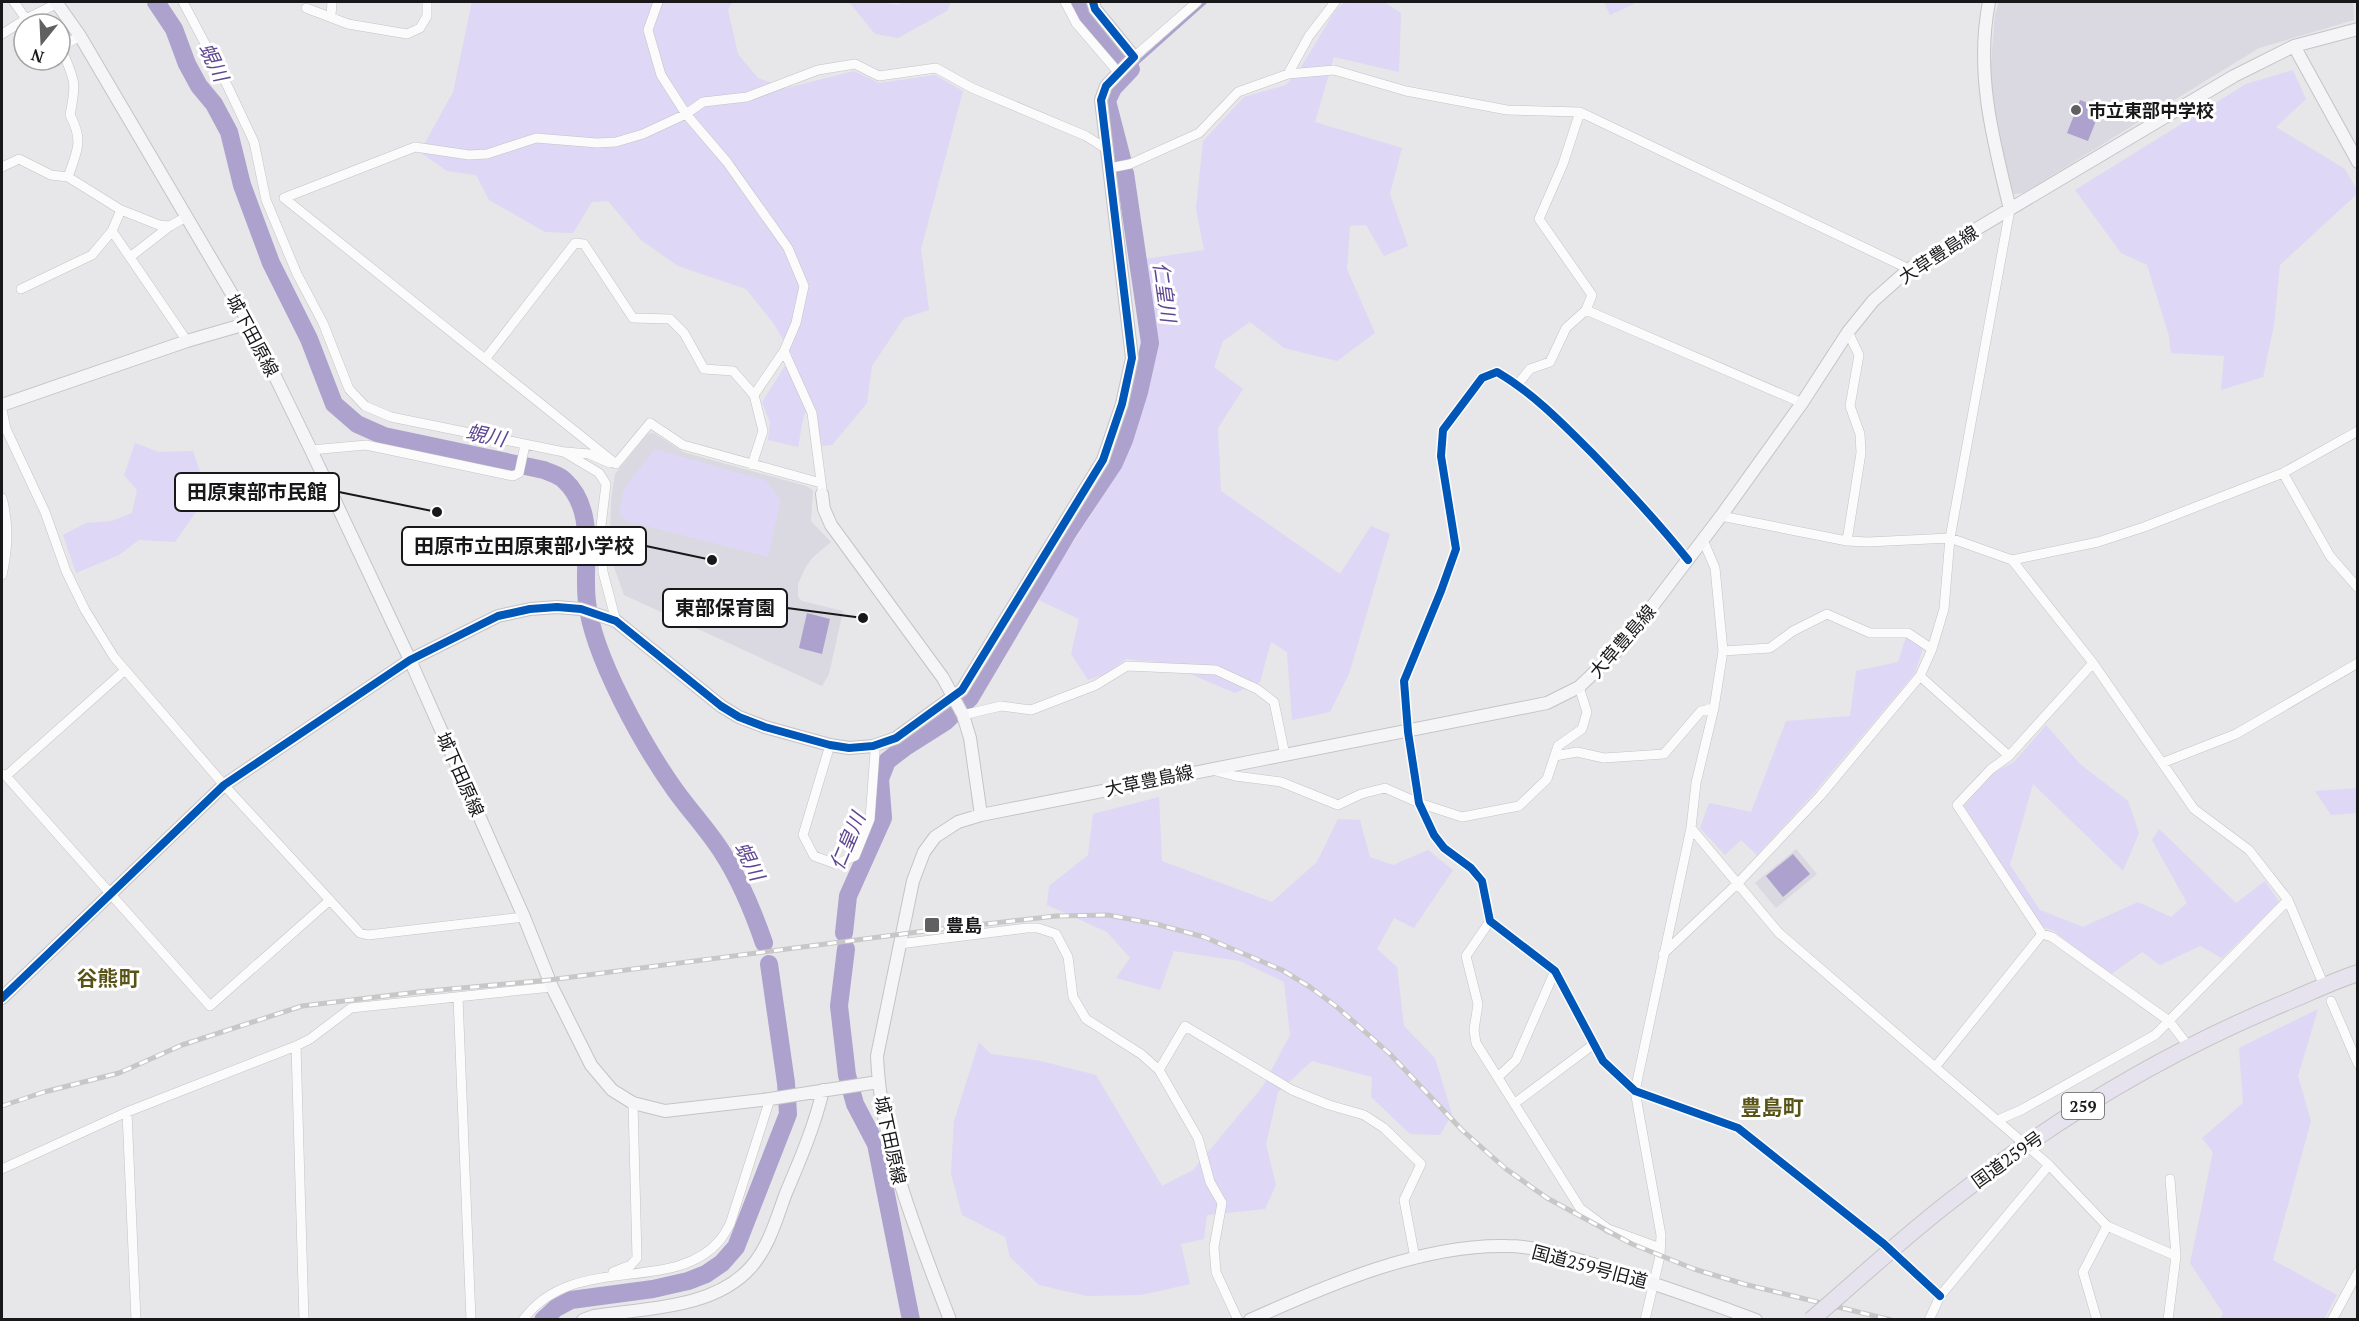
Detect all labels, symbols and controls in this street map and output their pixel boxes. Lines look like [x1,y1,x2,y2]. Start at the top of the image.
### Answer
north arrow [12,12,72,72]
water label: 蜆川 [193,38,236,88]
text: N [28,44,47,69]
place label: 市立東部中学校 [2088,98,2214,122]
marker: 市立東部中学校 [2069,103,2083,117]
street label: 大草豊島線 [1894,219,1982,289]
water label: 仁皇川 [1147,260,1183,326]
street label: 城下田原線 [221,290,285,380]
water label: 蜆川 [464,418,510,453]
callout: 田原東部市民館 [175,473,339,511]
text: 田原東部市民館 [187,478,327,505]
callout: 田原市立田原東部小学校 [402,527,646,565]
text: 田原市立田原東部小学校 [414,532,634,559]
callout: 東部保育園 [663,589,787,627]
text: 東部保育園 [675,594,775,621]
street label: 大草豊島線 [1583,599,1661,683]
street label: 城下田原線 [432,728,490,820]
street label: 大草豊島線 [1102,759,1196,801]
water label: 仁皇川 [823,806,872,874]
water label: 蜆川 [729,837,772,887]
place label: 豊島 [946,913,982,937]
marker: 豊島 [923,916,941,934]
district label: 谷熊町 [77,964,140,992]
street label: 城下田原線 [870,1093,912,1187]
district label: 豊島町 [1741,1093,1804,1121]
road number: 259 [2062,1093,2104,1119]
street label: 国道259号 [1966,1125,2048,1193]
street label: 国道259号旧道 [1530,1239,1650,1293]

